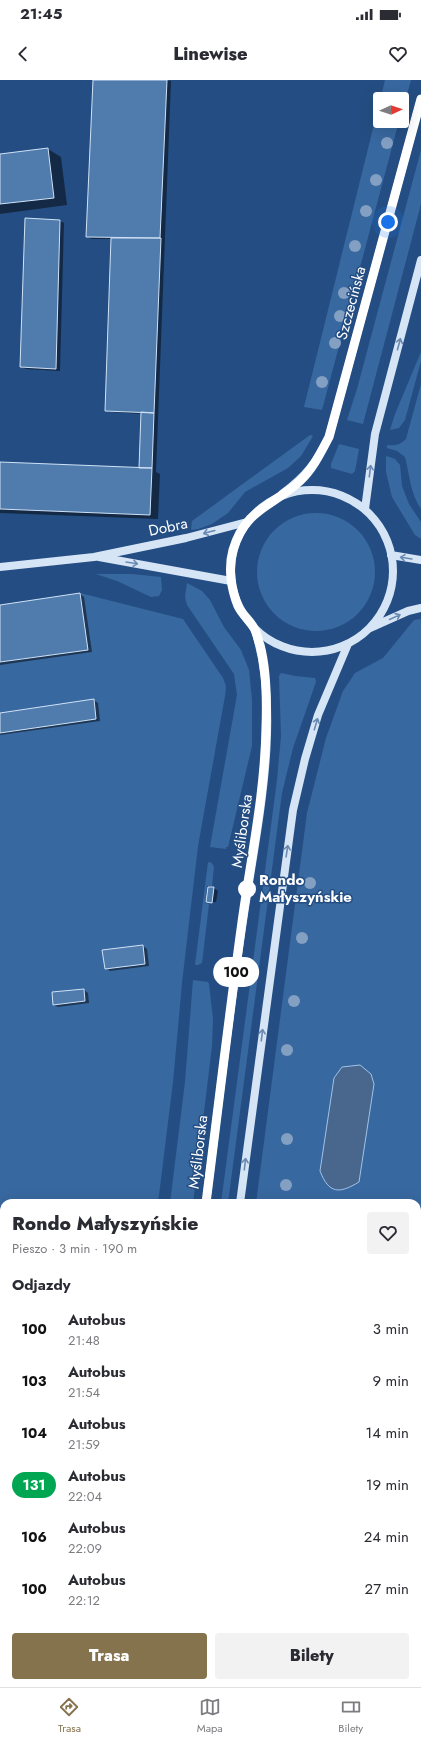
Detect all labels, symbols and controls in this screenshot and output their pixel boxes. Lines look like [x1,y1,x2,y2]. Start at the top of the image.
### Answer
text: 21:45 [20,3,62,25]
text: Linewise [173,41,248,67]
icon: back [12,43,34,65]
icon: heart [387,43,409,65]
north arrow [373,92,409,128]
map controls [373,92,409,128]
your location [378,212,398,232]
street label: Szczecińska [331,264,371,342]
one-way arrow [395,338,403,351]
one-way arrow [366,465,373,478]
street label: Dobra [146,512,190,542]
one-way arrow [203,529,216,536]
one-way arrow [400,554,413,562]
one-way arrow [125,559,138,567]
one-way arrow [388,613,400,620]
one-way arrow [313,718,320,731]
street label: Myśliborska [226,793,258,869]
one-way arrow [283,845,291,858]
place label: Rondo Małyszyńskie [259,869,352,908]
marker: Rondo Małyszyńskie [238,880,256,898]
line badge: 100 [213,959,259,985]
text: 100 [223,962,249,982]
one-way arrow [258,1029,266,1042]
street label: Myśliborska [183,1114,213,1190]
one-way arrow [242,1158,249,1171]
text: Rondo Małyszyńskie [12,1210,199,1237]
button: heart [367,1212,409,1254]
text: Pieszo · 3 min · 190 m [12,1239,137,1258]
text: Odjazdy [12,1274,71,1296]
text: Autobus [68,1309,126,1331]
text: 3 min [373,1318,409,1340]
text: 100 [21,1319,47,1339]
text: 21:48 [68,1331,100,1350]
text: Autobus [68,1361,126,1383]
text: 9 min [372,1370,409,1392]
text: 103 [21,1371,47,1391]
text: 21:54 [68,1383,100,1402]
text: Autobus [68,1413,126,1435]
text: 14 min [366,1422,409,1444]
text: 104 [21,1423,47,1443]
text: 21:59 [68,1435,100,1454]
text: Autobus [68,1465,126,1487]
text: 19 min [366,1474,409,1496]
text: 131 [23,1475,45,1495]
text: 22:04 [68,1487,102,1506]
text: Autobus [68,1517,126,1539]
text: 24 min [364,1526,409,1548]
text: 106 [21,1527,47,1547]
text: 22:09 [68,1539,102,1558]
text: Autobus [68,1569,126,1591]
text: 27 min [365,1578,409,1600]
text: 100 [21,1579,47,1599]
text: 22:12 [68,1591,100,1610]
button: Trasa [12,1633,207,1679]
button: Bilety [215,1633,409,1679]
tab: Trasa [58,1696,81,1736]
tab: Mapa [197,1696,223,1736]
tab: Bilety [338,1696,363,1736]

